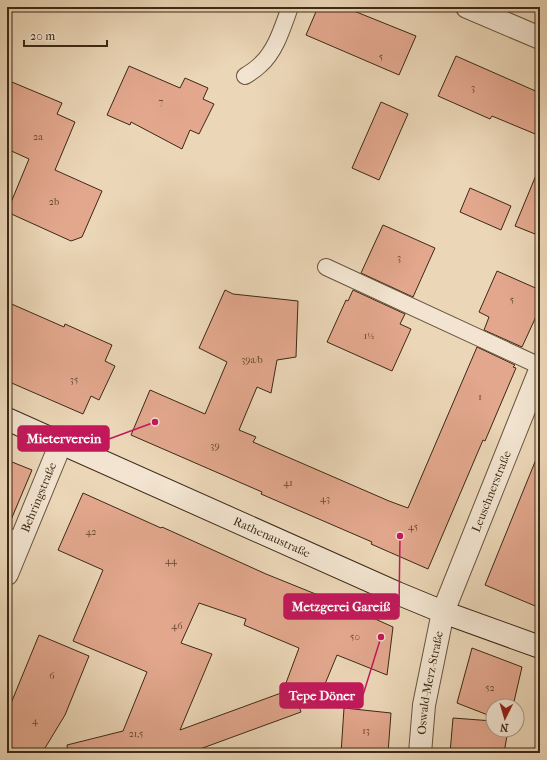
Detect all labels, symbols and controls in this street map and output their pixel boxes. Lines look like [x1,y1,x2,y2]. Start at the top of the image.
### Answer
scale bar [24,22,107,48]
text: 20 m [30,29,55,43]
house number: 5 [379,51,383,63]
house number: 3 [471,82,475,94]
house number: 7 [159,96,164,108]
house number: 2a [33,131,43,143]
house number: 2b [49,196,59,208]
house number: 3 [397,252,401,264]
house number: 5 [510,294,514,306]
house number: 1½ [364,330,374,342]
house number: 39a/b [241,354,263,366]
house number: 35 [70,374,78,386]
house number: 1 [478,391,482,403]
callout: Mieterverein [18,426,109,451]
text: Mieterverein [26,431,102,446]
house number: 39 [210,440,220,452]
street label: Leuschnerstraße [469,449,514,534]
street label: Behringstraße [18,460,59,534]
house number: 41 [283,477,293,489]
house number: 43 [320,493,330,505]
street label: Rathenaustraße [231,514,312,560]
house number: 45 [408,521,418,533]
house number: 42 [85,526,97,538]
house number: 44 [165,555,178,567]
callout: Metzgerei Gareiß [284,594,399,619]
text: Metzgerei Gareiß [291,599,391,615]
house number: 46 [171,620,183,632]
street label: Oswald-Merz-Straße [415,630,446,735]
house number: 50 [350,631,360,643]
house number: 6 [49,670,55,682]
house number: 52 [485,682,495,694]
callout: Tepe Döner [280,683,363,708]
text: Tepe Döner [288,688,356,704]
north arrow [485,698,525,738]
house number: 4 [32,715,39,727]
text: N [499,721,509,734]
house number: 13 [362,725,370,737]
house number: 21,5 [129,728,143,740]

